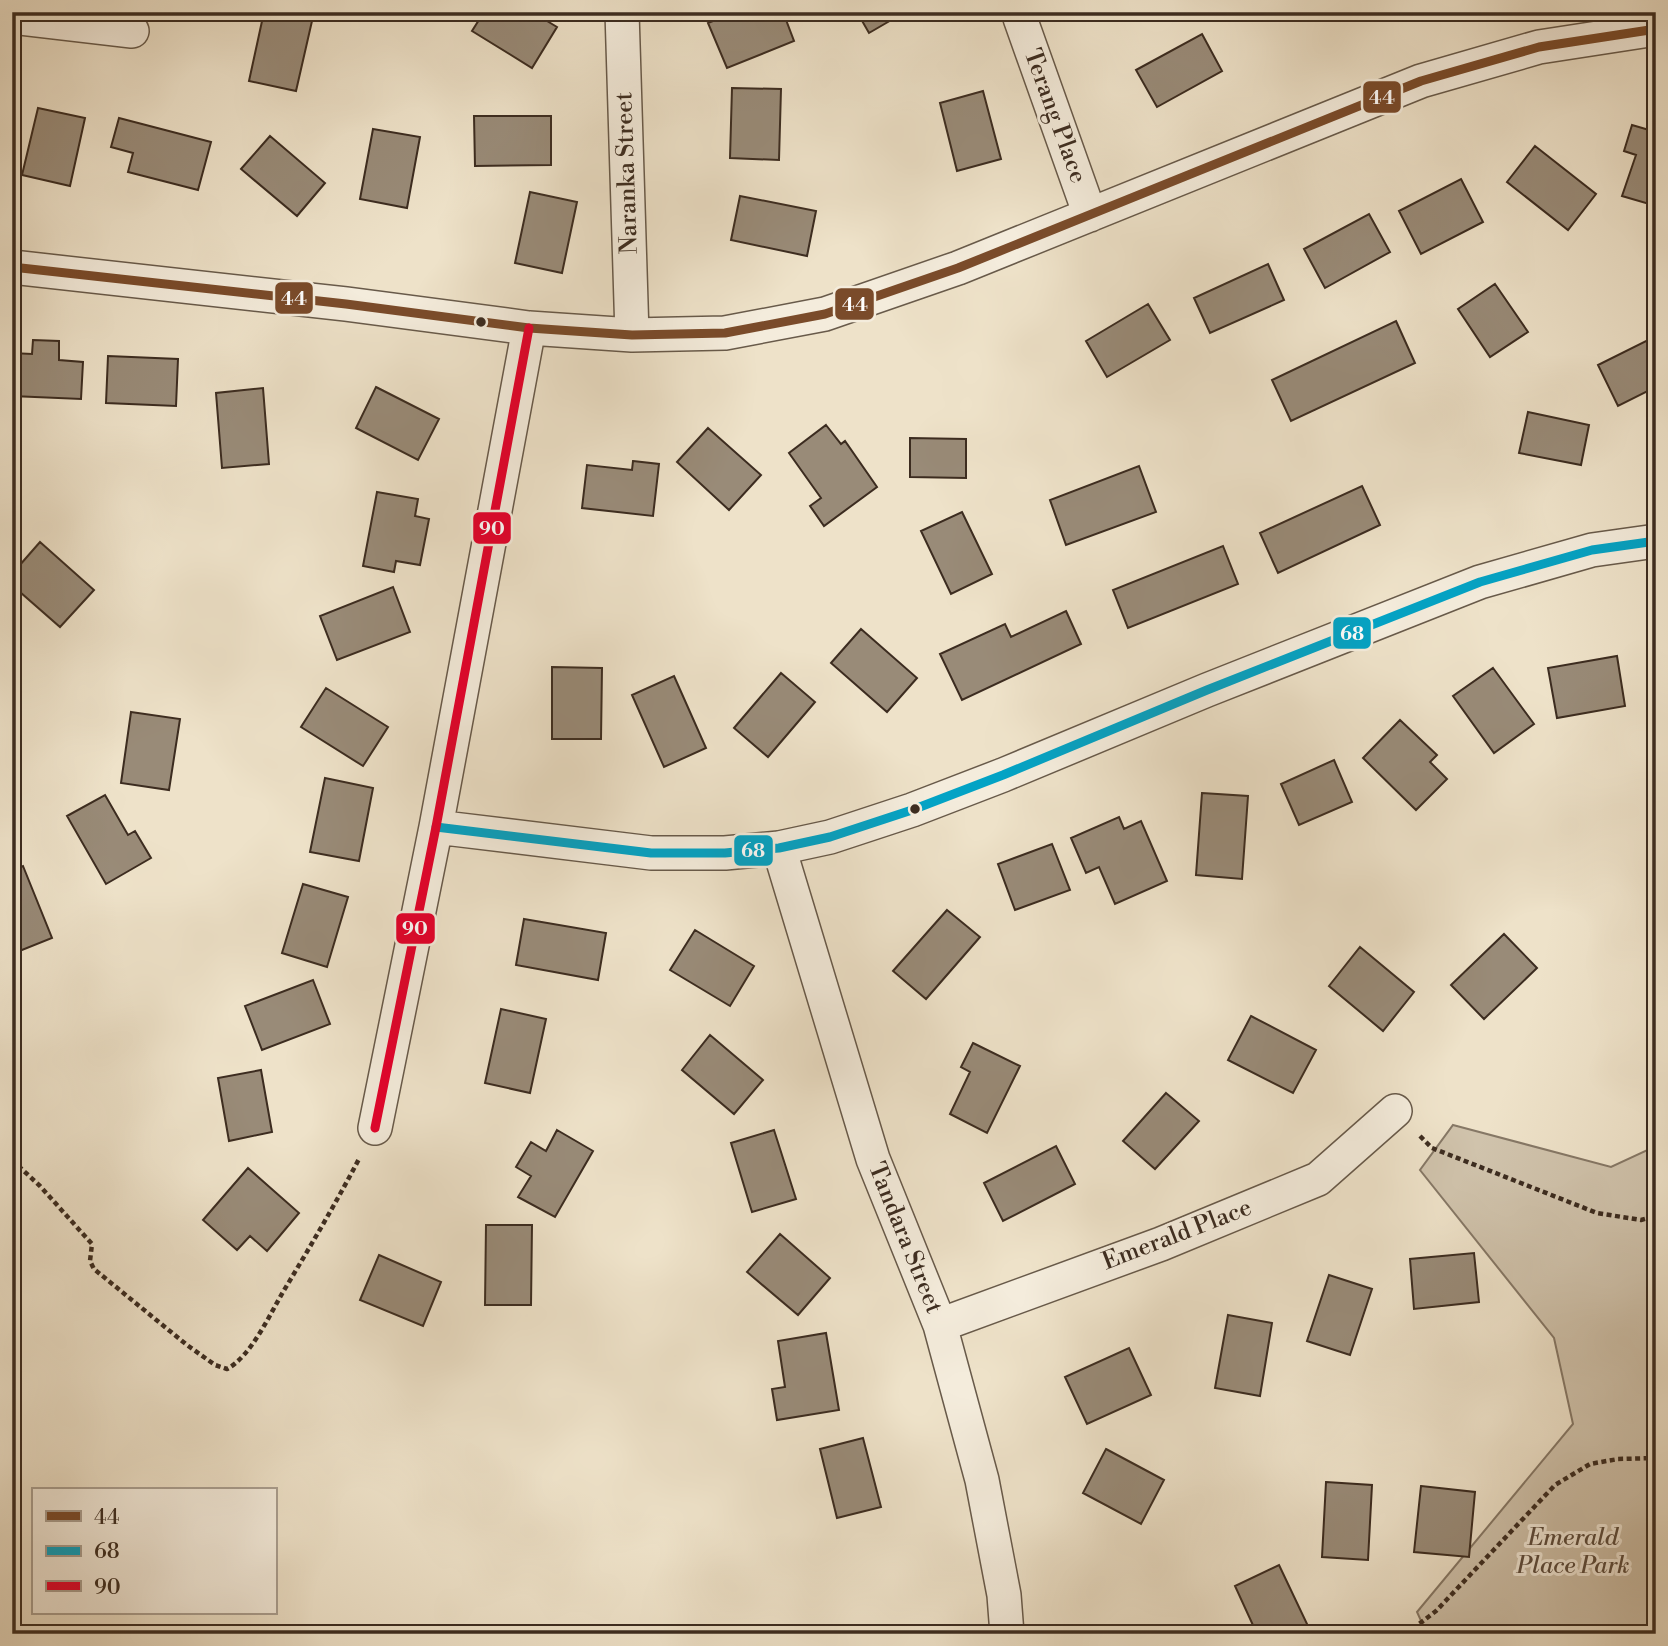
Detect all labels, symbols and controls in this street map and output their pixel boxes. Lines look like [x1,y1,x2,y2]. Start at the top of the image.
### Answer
street label: Terang Place [1017,45,1093,187]
line badge: 44 [1362,80,1402,114]
text: 44 [1369,86,1395,110]
street label: Naranka Street [609,91,645,254]
line badge: 44 [274,281,314,315]
text: 44 [281,287,307,311]
line badge: 44 [834,287,875,321]
text: 44 [842,293,868,317]
unlabelled marker [474,315,488,329]
line badge: 90 [472,511,512,545]
text: 90 [479,517,505,541]
line badge: 68 [1332,616,1372,650]
text: 68 [1340,622,1364,646]
unlabelled marker [908,802,922,816]
line badge: 68 [733,834,774,867]
text: 68 [741,839,765,863]
line badge: 90 [395,912,436,945]
text: 90 [402,917,428,941]
street label: Tandara Street [861,1158,949,1318]
street label: Emerald Place [1098,1193,1256,1277]
legend [32,1488,276,1614]
text: 44 [94,1505,119,1531]
park label: Emerald Place Park [1515,1523,1630,1581]
text: 68 [94,1539,120,1565]
text: 90 [94,1575,121,1601]

